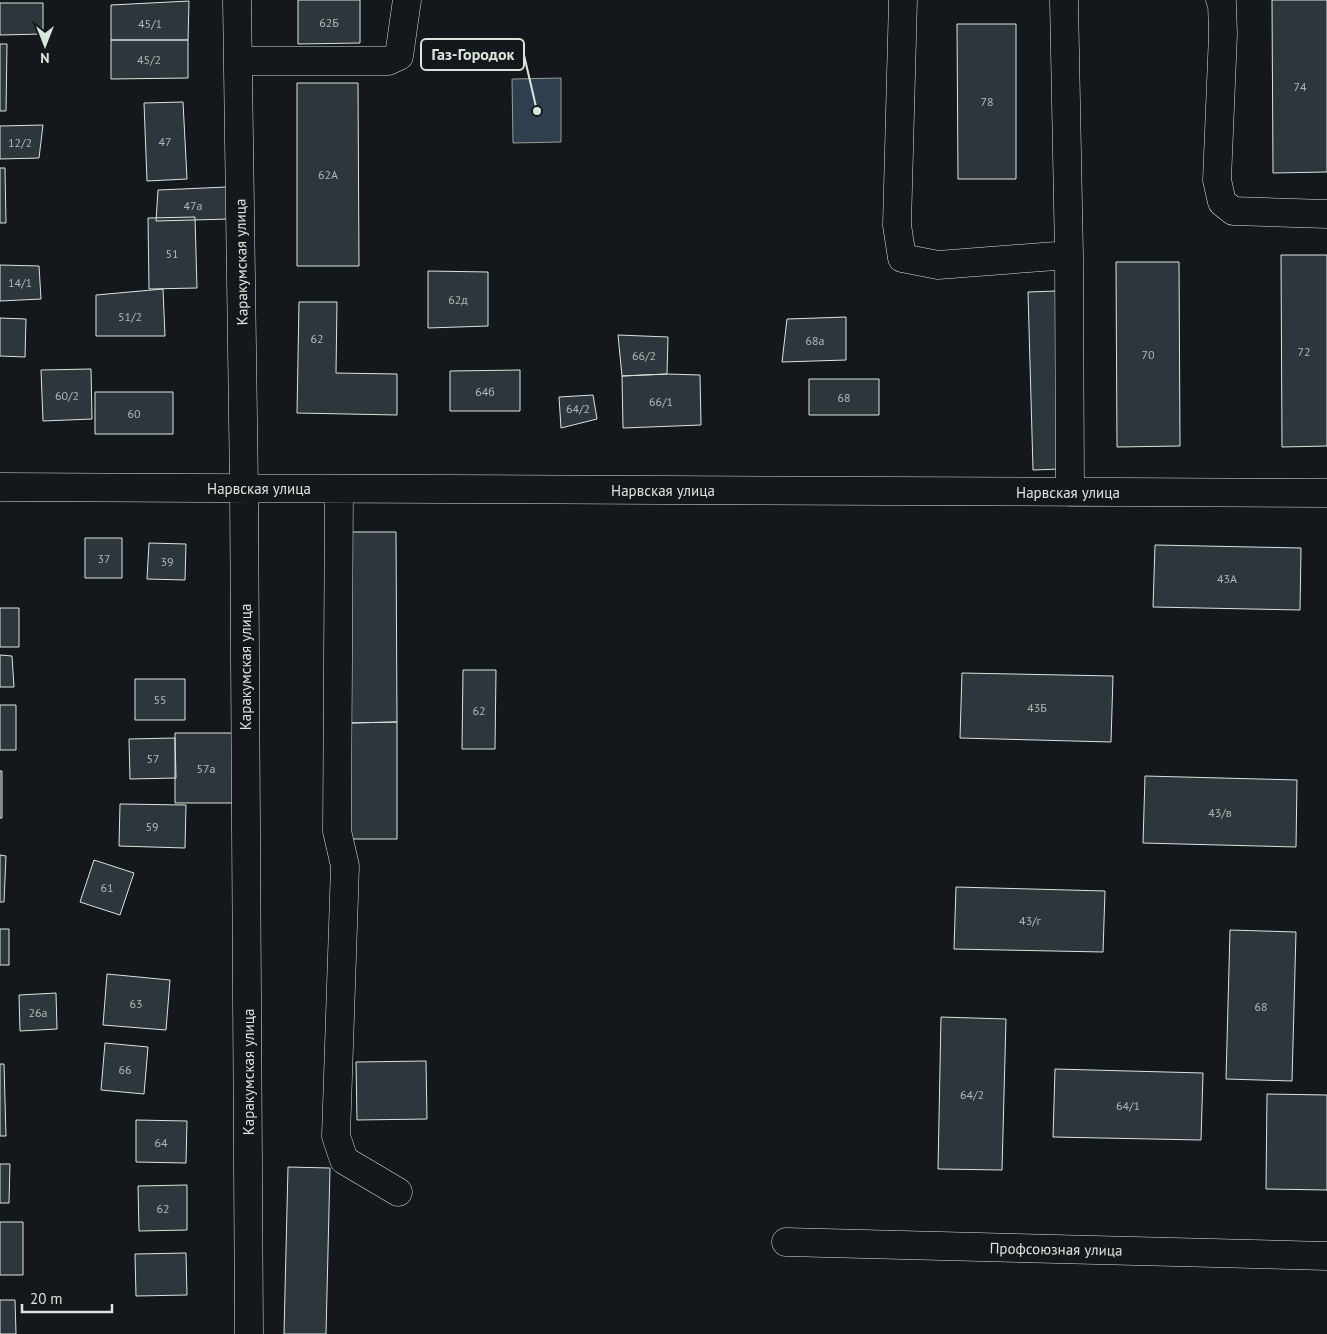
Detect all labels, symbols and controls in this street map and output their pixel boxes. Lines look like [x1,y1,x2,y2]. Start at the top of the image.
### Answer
house number: 62Б [319,15,339,30]
house number: 45/1 [138,16,162,31]
north arrow [20,20,70,70]
callout: Газ-Городок [421,39,524,70]
text: Газ-Городок [432,44,515,64]
text: N [40,49,50,67]
house number: 45/2 [137,52,161,67]
house number: 74 [1293,79,1307,94]
house number: 78 [980,94,994,109]
house number: 47 [158,134,172,149]
house number: 12/2 [8,135,32,150]
house number: 62А [318,167,338,182]
house number: 47а [183,198,203,213]
street label: Каракумская улица [230,199,252,325]
house number: 51 [165,246,179,261]
house number: 14/1 [8,275,32,290]
house number: 62д [448,292,468,307]
house number: 51/2 [118,309,142,324]
house number: 62 [310,331,324,346]
house number: 68а [805,333,825,348]
house number: 72 [1297,344,1311,359]
house number: 70 [1141,347,1155,362]
house number: 66/2 [632,348,656,363]
house number: 64б [475,384,495,399]
house number: 60/2 [55,388,79,403]
house number: 68 [837,390,851,405]
house number: 66/1 [649,394,673,409]
house number: 64/2 [566,401,590,416]
house number: 60 [127,406,141,421]
street label: Нарвская улица [207,479,311,498]
street label: Нарвская улица [611,481,715,500]
street label: Нарвская улица [1016,483,1120,502]
house number: 37 [97,551,111,566]
house number: 39 [160,554,174,569]
house number: 43А [1217,571,1237,586]
street label: Каракумская улица [236,604,255,730]
house number: 55 [153,692,167,707]
house number: 43Б [1027,700,1047,715]
house number: 62 [472,703,486,718]
house number: 57 [146,751,160,766]
house number: 57а [196,761,216,776]
house number: 43/в [1208,805,1232,820]
house number: 59 [145,819,159,834]
house number: 61 [100,880,114,895]
house number: 43/г [1019,913,1041,928]
house number: 63 [129,996,143,1011]
house number: 68 [1254,999,1268,1014]
house number: 26а [28,1005,48,1020]
street label: Каракумская улица [239,1009,258,1135]
house number: 66 [118,1062,132,1077]
house number: 64/2 [960,1087,984,1102]
house number: 64/1 [1116,1098,1140,1113]
house number: 64 [154,1135,168,1150]
house number: 62 [156,1201,170,1216]
street label: Профсоюзная улица [989,1238,1123,1260]
scale bar [22,1282,112,1314]
text: 20 m [30,1289,63,1308]

